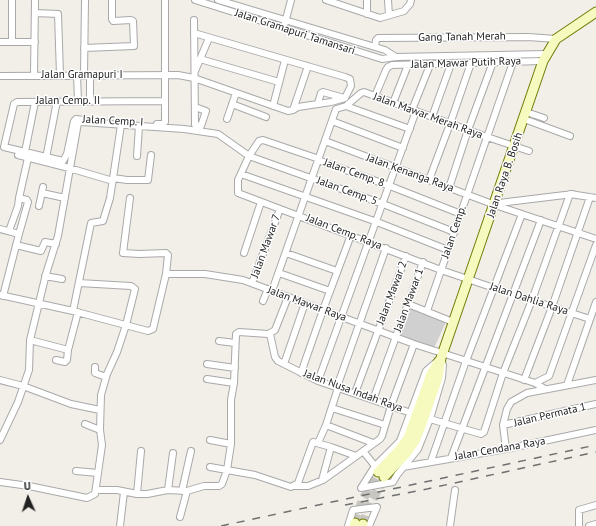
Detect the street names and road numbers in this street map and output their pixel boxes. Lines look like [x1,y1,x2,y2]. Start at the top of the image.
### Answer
street label: Jalan Gramapuri Tamansari [233,6,357,58]
street label: Gang Tanah Merah [418,30,506,44]
street label: Jalan Mawar Putih Raya [411,54,521,72]
street label: Jalan Gramapuri I [41,68,123,82]
street label: Jalan Mawar Merah Raya [371,90,485,142]
street label: Jalan Cemp. II [36,94,100,108]
street label: Jalan Cemp. I [82,113,144,129]
street label: Jalan Raya B. Bosih [484,131,526,219]
street label: Jalan Kenanga Raya [364,151,456,195]
street label: Jalan Cemp. 8 [322,156,386,190]
street label: Jalan Cemp. 5 [315,174,379,208]
street label: Jalan Cemp. [439,204,469,260]
street label: Jalan Cemp. Raya [304,211,384,253]
street label: Jalan Mawar 7 [248,212,284,280]
street label: Jalan Mawar 2 [374,260,410,326]
street label: Jalan Mawar 1 [391,266,427,334]
street label: Jalan Dahlia Raya [488,280,570,318]
street label: Jalan Mawar Raya [266,284,348,324]
street label: Jalan Nusa Indah Raya [302,367,404,415]
street label: Jalan Permata 1 [513,400,587,430]
street label: Jalan Cendana Raya [454,435,546,463]

